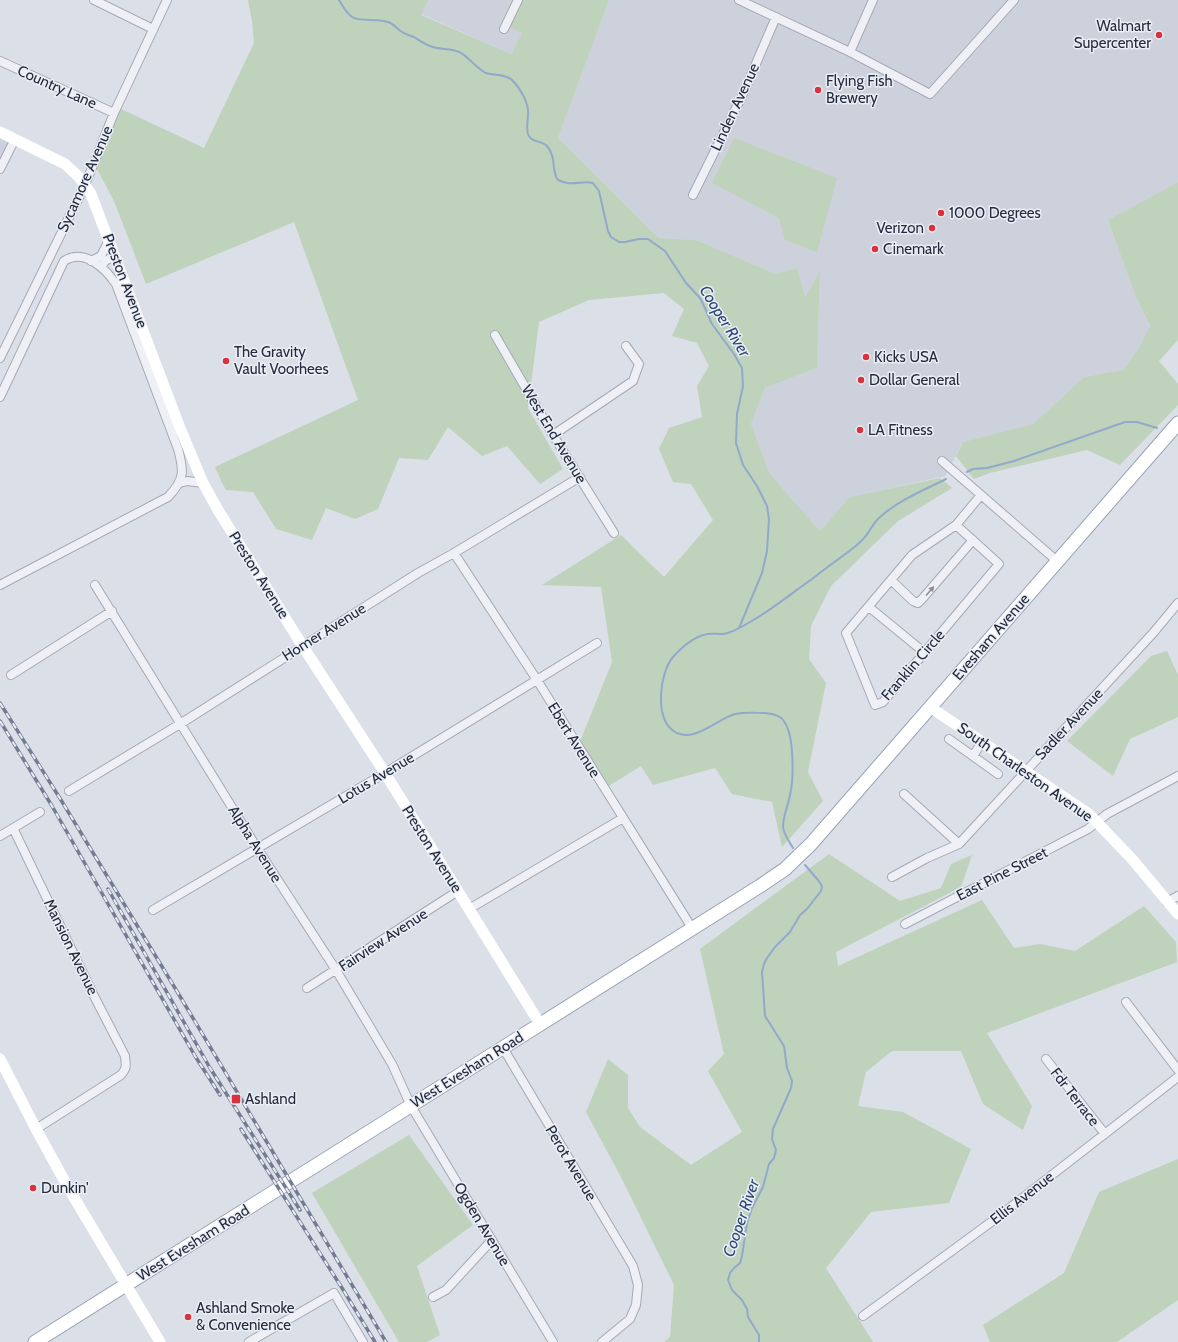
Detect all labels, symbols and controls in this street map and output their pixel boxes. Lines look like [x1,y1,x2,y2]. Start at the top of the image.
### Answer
place label: Walmart Supercenter [1074,17,1151,52]
marker: Walmart Supercenter [1154,30,1164,40]
street label: Linden Avenue [707,60,763,154]
street label: Country Lane [15,62,100,113]
place label: Flying Fish Brewery [826,72,893,107]
marker: Flying Fish Brewery [813,85,823,95]
street label: Sycamore Avenue [53,123,117,235]
place label: 1000 Degrees [949,204,1041,222]
marker: 1000 Degrees [936,208,946,218]
place label: Verizon [877,219,924,237]
marker: Verizon [927,223,937,233]
street label: Preston Avenue [99,231,151,331]
place label: Cinemark [883,240,944,258]
marker: Cinemark [870,244,880,254]
water label: Cooper River [696,282,755,361]
place label: The Gravity Vault Voorhees [234,343,329,378]
place label: Kicks USA [874,348,939,366]
marker: Kicks USA [861,352,871,362]
marker: The Gravity Vault Voorhees [221,356,231,366]
place label: Dollar General [869,371,960,389]
marker: Dollar General [856,375,866,385]
street label: West End Avenue [518,381,591,487]
place label: LA Fitness [868,421,933,439]
marker: LA Fitness [855,425,865,435]
street label: Preston Avenue [225,528,293,622]
one-way arrow [926,585,935,596]
street label: Evesham Avenue [949,590,1034,684]
street label: Homer Avenue [279,599,369,665]
street label: Franklin Circle [877,626,949,704]
street label: Sadler Avenue [1031,684,1107,763]
street label: Ebert Avenue [544,699,604,781]
street label: South Charleston Avenue [954,719,1096,826]
street label: Lotus Avenue [335,748,418,808]
street label: Alpha Avenue [224,802,286,886]
street label: Preston Avenue [398,802,466,896]
street label: East Pine Street [953,843,1051,905]
street label: Mansion Avenue [40,896,102,998]
street label: Fairview Avenue [335,904,431,975]
street label: West Evesham Road [407,1028,527,1112]
street label: Fdr Terrace [1047,1064,1104,1130]
place label: Ashland [245,1090,296,1108]
marker: Ashland [230,1093,242,1105]
street label: Perot Avenue [541,1122,601,1204]
street label: Ellis Avenue [987,1167,1058,1228]
water label: Cooper River [719,1176,763,1259]
place label: Dunkin' [41,1179,89,1197]
street label: Ogden Avenue [450,1179,514,1269]
marker: Dunkin' [28,1183,38,1193]
street label: West Evesham Road [133,1201,253,1285]
place label: Ashland Smoke & Convenience [196,1299,295,1334]
marker: Ashland Smoke & Convenience [183,1312,193,1322]

